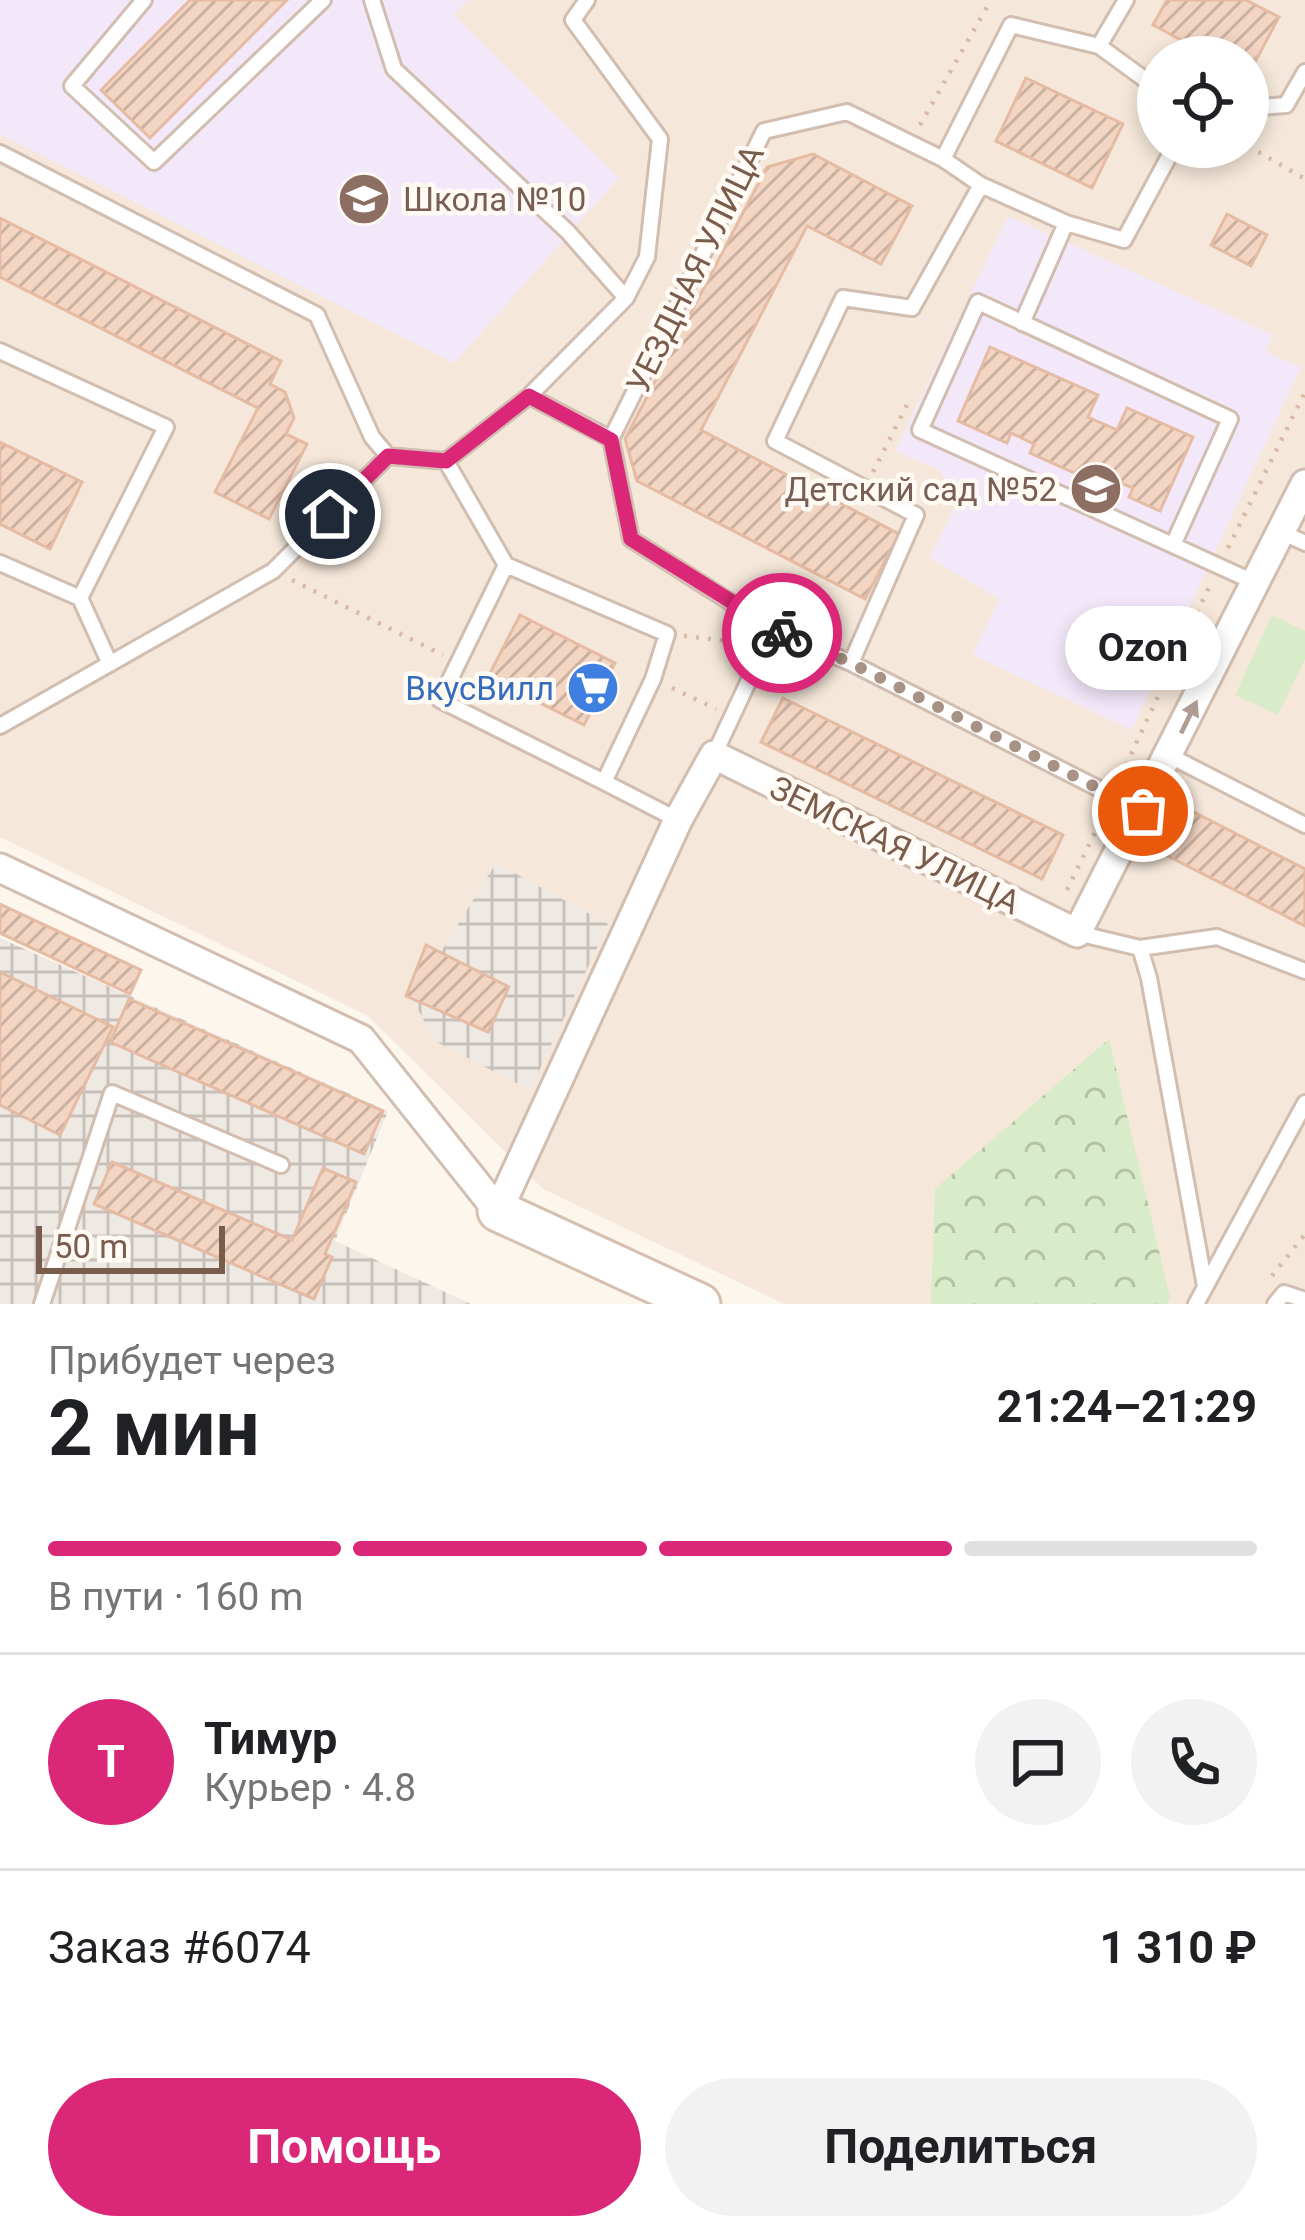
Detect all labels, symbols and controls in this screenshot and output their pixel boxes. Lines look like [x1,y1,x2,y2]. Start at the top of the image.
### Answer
map controls [1137,36,1269,168]
button: locate [1137,36,1269,168]
street label: УЕЗДНАЯ УЛИЦА [618,138,772,399]
school or university icon: Школа №10 [336,171,392,227]
place label: Школа №10 [403,180,586,219]
school or university icon: Детский сад №52 [1068,461,1124,517]
pin [279,463,381,565]
place label: Детский сад №52 [785,470,1057,509]
icon: home [297,481,363,547]
courier [722,573,842,693]
icon: bike [749,600,815,666]
callout: Ozon [1065,607,1221,691]
text: Ozon [1098,625,1188,671]
supermarket icon: ВкусВилл [565,660,621,716]
place label: ВкусВилл [405,669,554,708]
one-way arrow [1179,700,1199,734]
pin [1092,760,1194,862]
street label: ЗЕМСКАЯ УЛИЦА [764,768,1027,923]
icon: bag [1110,778,1176,844]
scale bar [36,1220,225,1273]
text: 50 m [54,1227,128,1266]
text: Прибудет через [48,1338,336,1384]
text: 21:24–21:29 [997,1380,1257,1433]
text: 2 мин [48,1383,260,1474]
text: В пути · 160 m [48,1574,303,1620]
button: chat [975,1699,1101,1825]
button: phone [1131,1699,1257,1825]
text: Тимур [204,1712,337,1765]
text: Т [97,1735,125,1788]
text: Курьер · 4.8 [204,1765,416,1811]
text: Заказ #6074 [48,1921,311,1974]
text: 1 310 ₽ [1100,1921,1257,1974]
button: Помощь [48,2078,641,2216]
button: Поделиться [665,2078,1257,2216]

